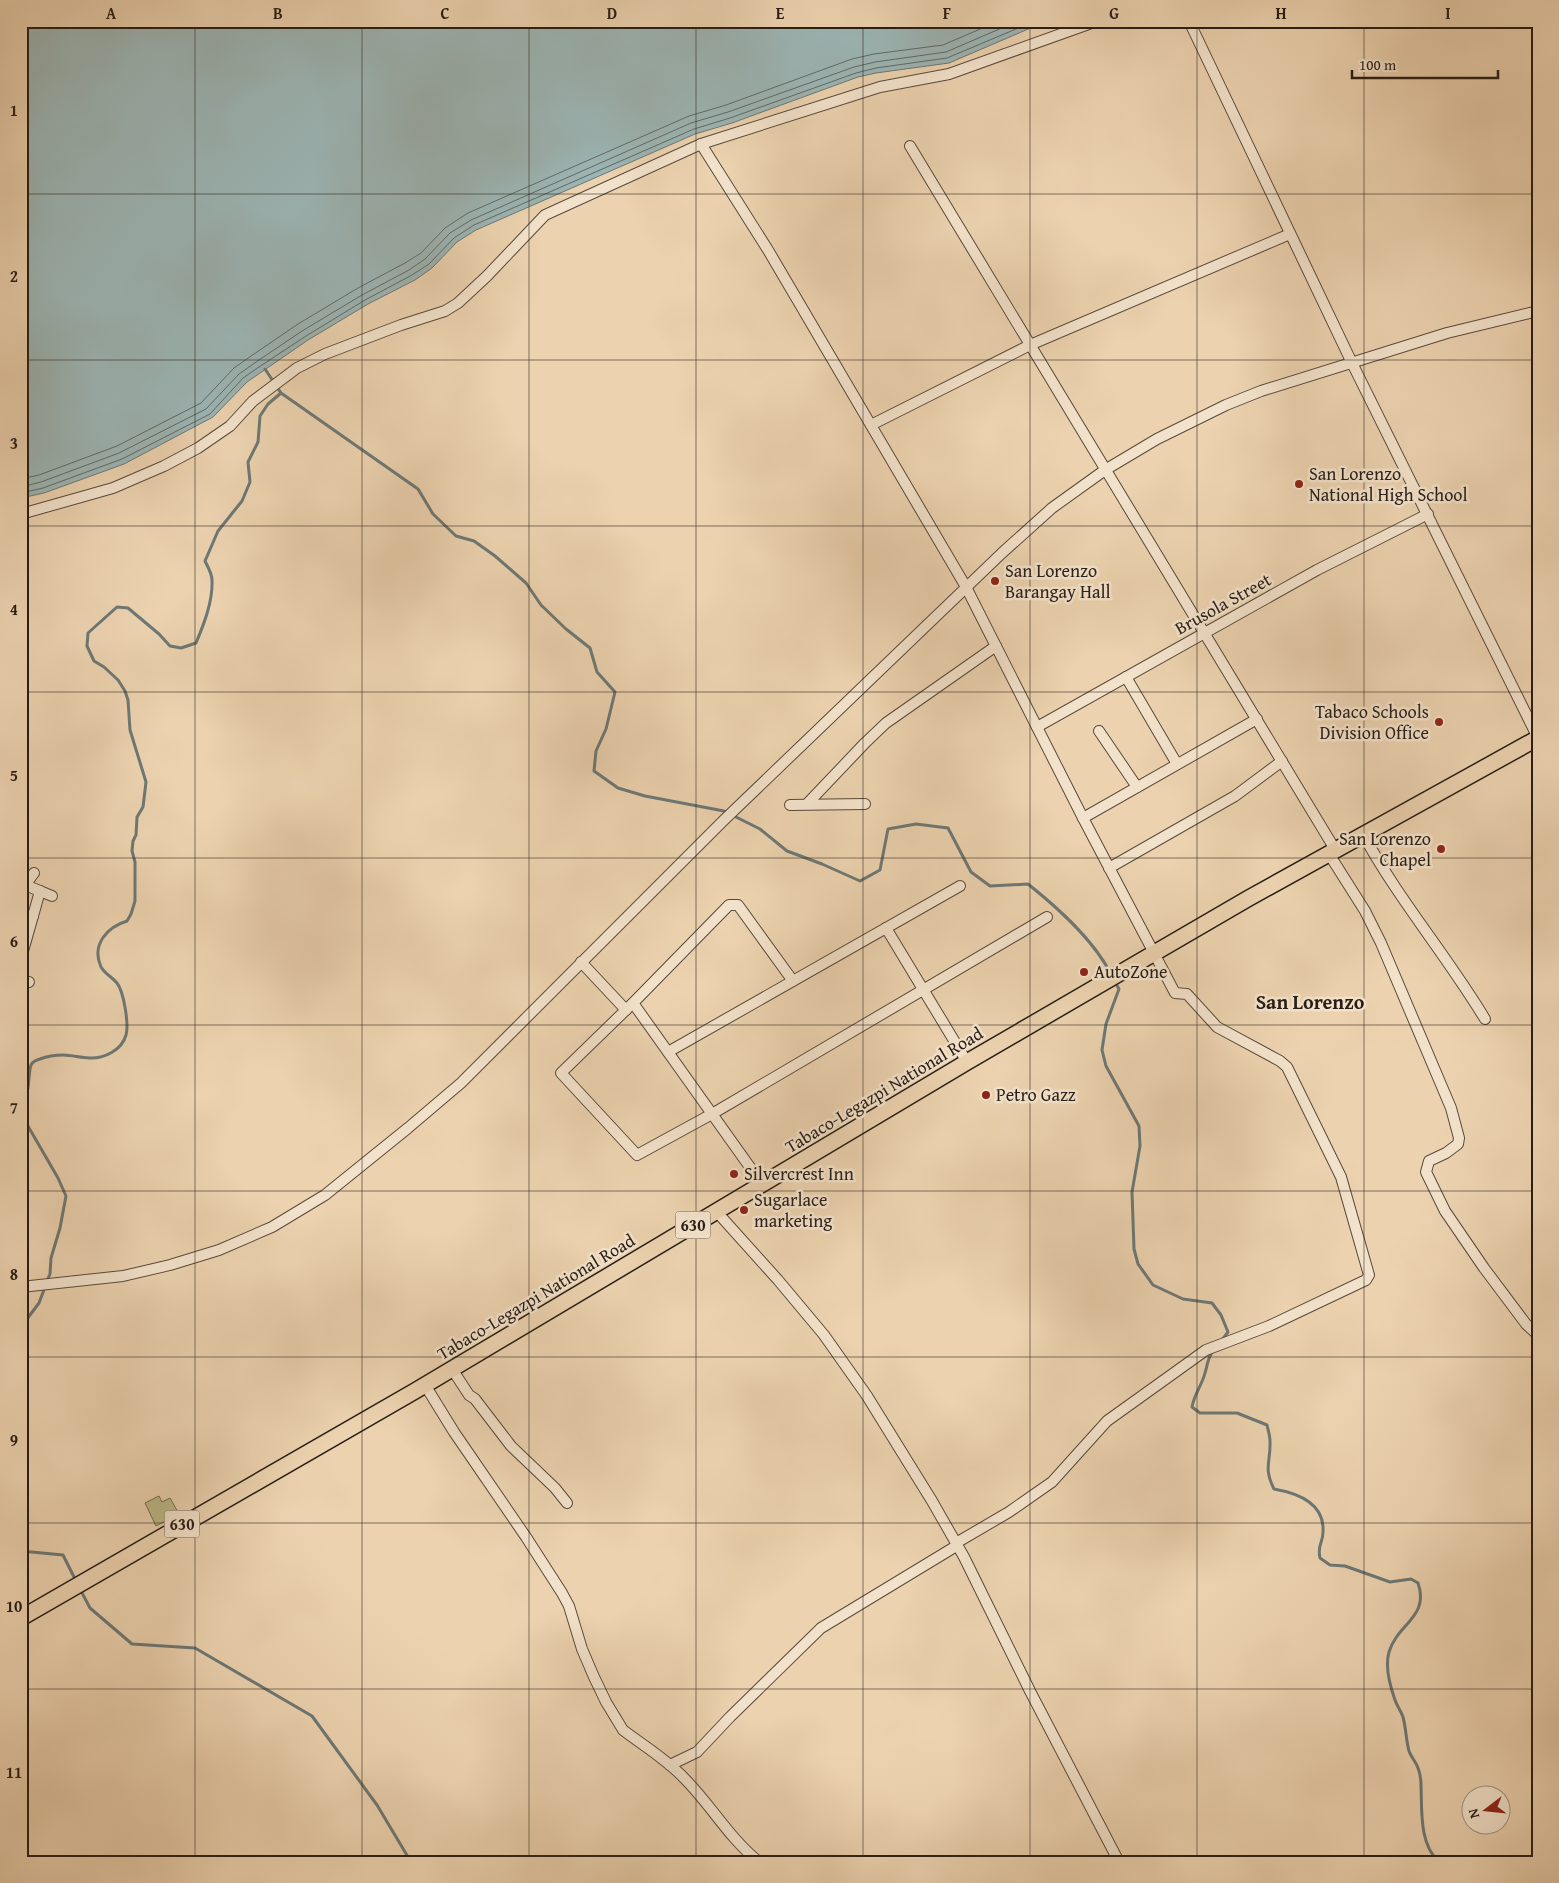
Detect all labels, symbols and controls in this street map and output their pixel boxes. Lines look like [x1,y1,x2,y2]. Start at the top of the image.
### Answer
text: A [106,1,117,25]
text: B [273,1,283,25]
text: C [440,1,450,25]
text: D [607,1,617,25]
text: E [776,1,785,25]
text: F [943,1,951,25]
text: G [1109,1,1119,25]
text: H [1275,1,1287,25]
text: I [1445,1,1451,25]
scale bar [1352,48,1498,80]
text: 100 m [1359,54,1397,75]
text: 1 [10,98,18,122]
text: 2 [10,264,18,288]
text: 3 [10,431,18,455]
place label: San Lorenzo National High School [1309,460,1468,508]
marker: San Lorenzo National High School [1293,478,1305,490]
place label: San Lorenzo Barangay Hall [1005,557,1111,605]
street label: Brusola Street [1170,566,1277,641]
marker: San Lorenzo Barangay Hall [989,575,1001,587]
text: 4 [10,597,18,621]
place label: Tabaco Schools Division Office [1315,698,1429,746]
marker: Tabaco Schools Division Office [1433,716,1445,728]
text: 5 [10,763,18,787]
place label: San Lorenzo Chapel [1339,825,1431,873]
marker: San Lorenzo Chapel [1435,843,1447,855]
text: 6 [10,929,18,953]
place label: AutoZone [1094,958,1167,985]
marker: AutoZone [1078,966,1090,978]
district label: San Lorenzo [1256,987,1365,1016]
street label: Tabaco-Legazpi National Road [780,1019,988,1159]
place label: Petro Gazz [996,1081,1076,1108]
marker: Petro Gazz [980,1089,992,1101]
text: 7 [10,1095,18,1119]
place label: Silvercrest Inn [744,1160,854,1187]
marker: Silvercrest Inn [728,1168,740,1180]
place label: Sugarlace marketing [754,1186,832,1234]
marker: Sugarlace marketing [738,1204,750,1216]
road number: 630 [676,1212,710,1238]
street label: Tabaco-Legazpi National Road [432,1226,640,1366]
text: 8 [10,1262,18,1286]
text: 9 [10,1428,18,1452]
road number: 630 [164,1510,200,1538]
text: 10 [6,1594,22,1618]
text: 11 [6,1760,22,1784]
north arrow [1462,1786,1512,1836]
text: N [1462,1806,1484,1821]

